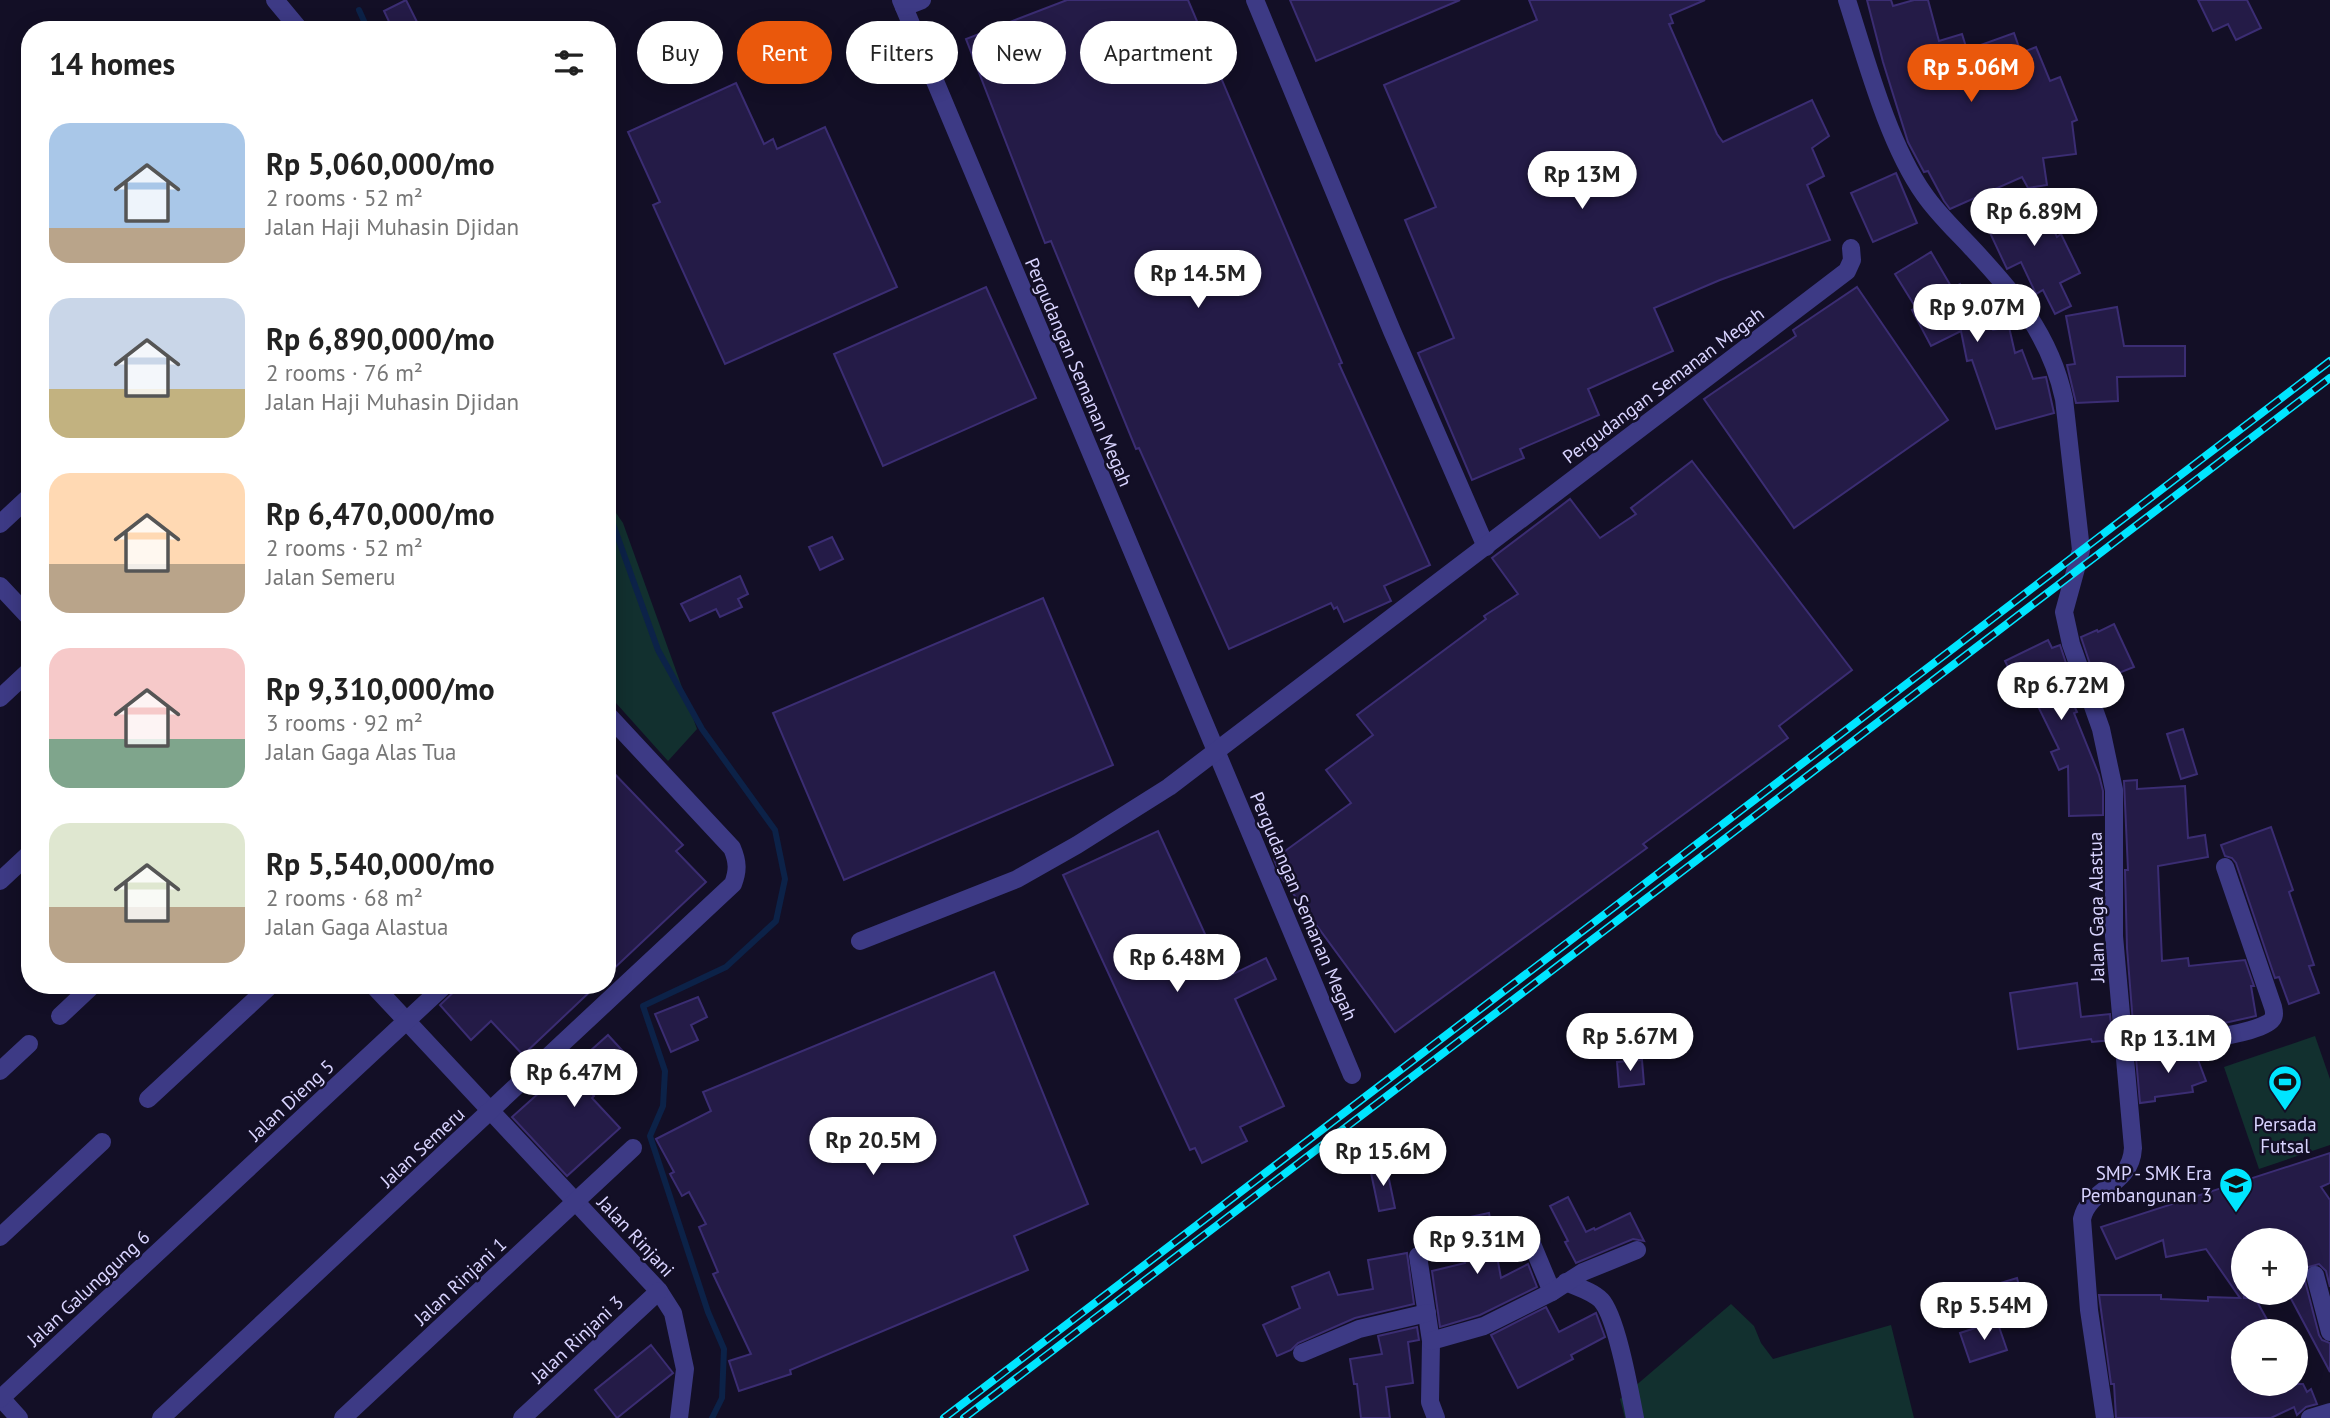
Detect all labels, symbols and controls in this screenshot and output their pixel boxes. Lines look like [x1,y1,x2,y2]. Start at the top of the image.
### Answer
chip: Buy [637,21,723,84]
chip: Rent [737,21,832,84]
chip: Filters [846,21,958,84]
chip: New [972,21,1066,84]
chip: Apartment [1080,21,1237,84]
text: 14 homes [49,44,175,83]
icon: filters [550,44,588,82]
pin: Rp 5.06M [1899,44,2043,104]
text: Rp 5.06M [1923,52,2019,81]
text: Rp 5,060,000/mo [266,144,495,183]
icon: home [105,151,189,235]
pin: Rp 13M [1525,152,1639,211]
text: Rp 13M [1544,159,1620,188]
text: 2 rooms · 52 m² [266,183,423,212]
pin: Rp 6.89M [1962,188,2106,248]
text: Rp 6.89M [1986,196,2082,225]
text: Jalan Haji Muhasin Djidan [266,212,519,241]
pin: Rp 14.5M [1126,250,1270,310]
street label: Pergudangan Semanan Megah [1020,254,1138,490]
text: Rp 14.5M [1150,258,1246,287]
pin: Rp 9.07M [1905,284,2049,344]
text: Rp 9.07M [1929,292,2025,321]
street label: Pergudangan Semanan Megah [1558,301,1768,469]
text: Rp 6,890,000/mo [266,319,495,358]
icon: home [105,326,189,410]
text: 2 rooms · 76 m² [266,358,423,387]
text: Jalan Haji Muhasin Djidan [266,387,519,416]
text: Rp 6,470,000/mo [266,494,495,533]
icon: home [105,501,189,585]
text: 2 rooms · 52 m² [266,533,423,562]
text: Jalan Semeru [266,562,395,591]
pin: Rp 6.72M [1989,662,2133,722]
text: Rp 9,310,000/mo [266,669,495,708]
text: Rp 6.72M [2013,670,2109,699]
icon: home [105,676,189,760]
text: 3 rooms · 92 m² [266,708,423,737]
text: Jalan Gaga Alas Tua [266,737,456,766]
street label: Pergudangan Semanan Megah [1245,788,1363,1024]
street label: Jalan Gaga Alastua [2083,831,2109,984]
text: Rp 5,540,000/mo [266,844,495,883]
icon: home [105,851,189,935]
text: 2 rooms · 68 m² [266,883,423,912]
text: Jalan Gaga Alastua [266,912,448,941]
pin: Rp 6.48M [1105,934,1249,994]
text: Rp 6.48M [1129,942,1225,971]
pin: Rp 5.67M [1558,1014,1702,1073]
pin: Rp 13.1M [2096,1016,2240,1075]
text: Rp 5.67M [1582,1021,1678,1050]
text: Rp 13.1M [2120,1023,2216,1052]
pin: Rp 6.47M [502,1050,646,1109]
street label: Jalan Dieng 5 [242,1054,339,1146]
text: Rp 6.47M [526,1057,622,1086]
sports icon: Persada Futsal [2266,1063,2304,1112]
street label: Jalan Semeru [374,1102,469,1193]
place label: Persada Futsal [2253,1112,2317,1158]
pin: Rp 20.5M [801,1118,945,1177]
text: Rp 20.5M [825,1125,921,1154]
pin: Rp 15.6M [1311,1128,1455,1188]
text: Rp 15.6M [1335,1136,1431,1165]
place label: SMP - SMK Era Pembangunan 3 [2081,1161,2212,1207]
school or university icon: SMP - SMK Era Pembangunan 3 [2217,1165,2255,1214]
street label: Jalan Rinjani [592,1190,680,1282]
pin: Rp 9.31M [1405,1216,1549,1276]
text: Rp 9.31M [1429,1224,1525,1253]
street label: Jalan Galunggung 6 [21,1225,154,1352]
map controls [2231,1228,2308,1396]
button: + [2231,1228,2308,1305]
street label: Jalan Rinjani 1 [408,1232,511,1331]
pin: Rp 5.54M [1912,1282,2056,1342]
street label: Jalan Rinjani 3 [525,1290,628,1389]
text: Rp 5.54M [1936,1290,2032,1319]
button: − [2231,1319,2308,1396]

